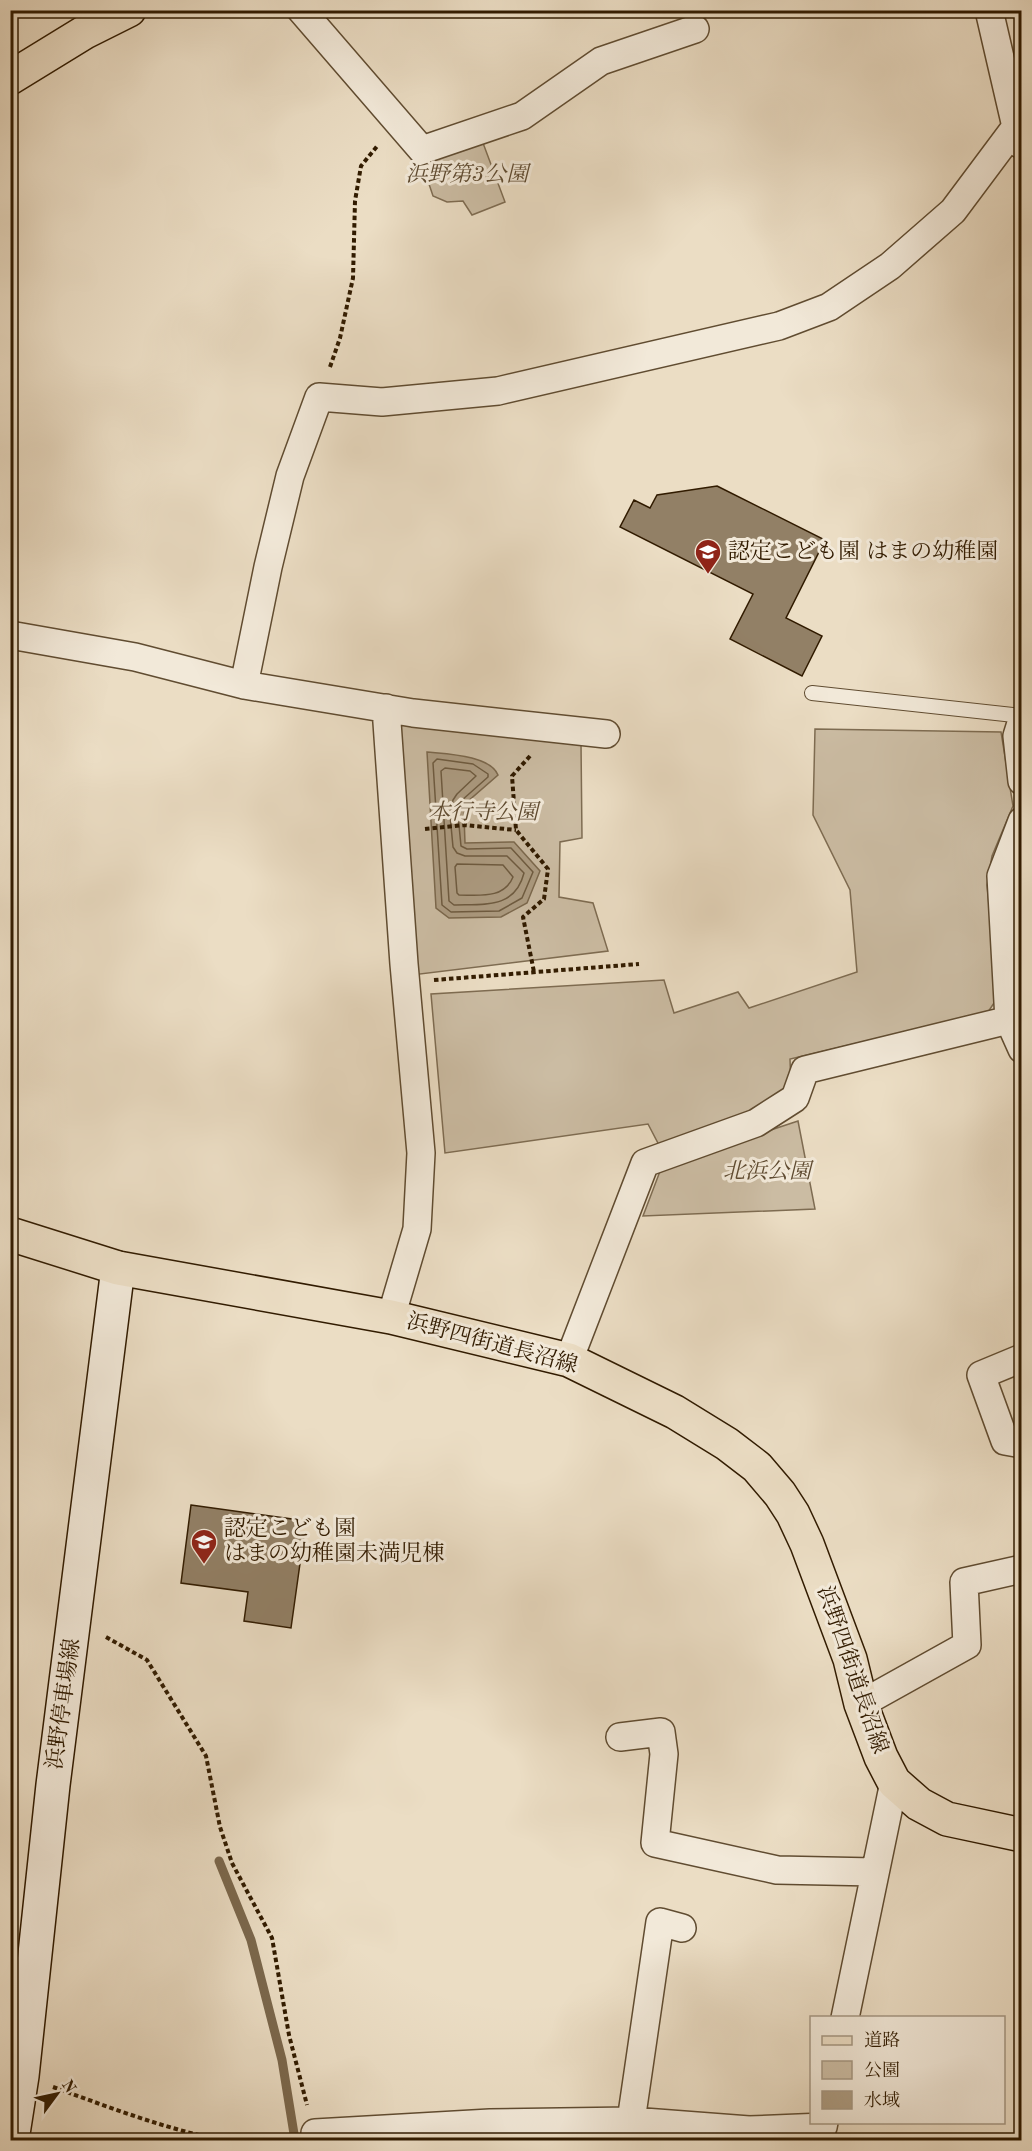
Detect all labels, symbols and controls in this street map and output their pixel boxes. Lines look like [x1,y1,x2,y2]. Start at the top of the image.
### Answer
park label: 浜野第3公園 [406,162,531,186]
school or university icon: 認定こども園 はまの幼稚園 [693,537,723,575]
place label: 認定こども園 はまの幼稚園 [728,539,998,563]
park label: 本行寺公園 [428,800,541,824]
park label: 北浜公園 [723,1159,814,1183]
street label: 浜野四街道長沼線 [404,1309,580,1377]
place label: 認定こども園 はまの幼稚園未満児棟 [224,1516,444,1565]
school or university icon: 認定こども園 はまの幼稚園未満児棟 [189,1527,219,1565]
street label: 浜野四街道長沼線 [813,1583,893,1757]
street label: 浜野停車場線 [42,1637,84,1771]
legend [810,2016,1005,2124]
text: 道路 [864,2030,900,2050]
text: 公園 [864,2061,900,2080]
north arrow [27,2064,87,2124]
text: N [58,2077,78,2097]
text: 水域 [864,2090,900,2110]

